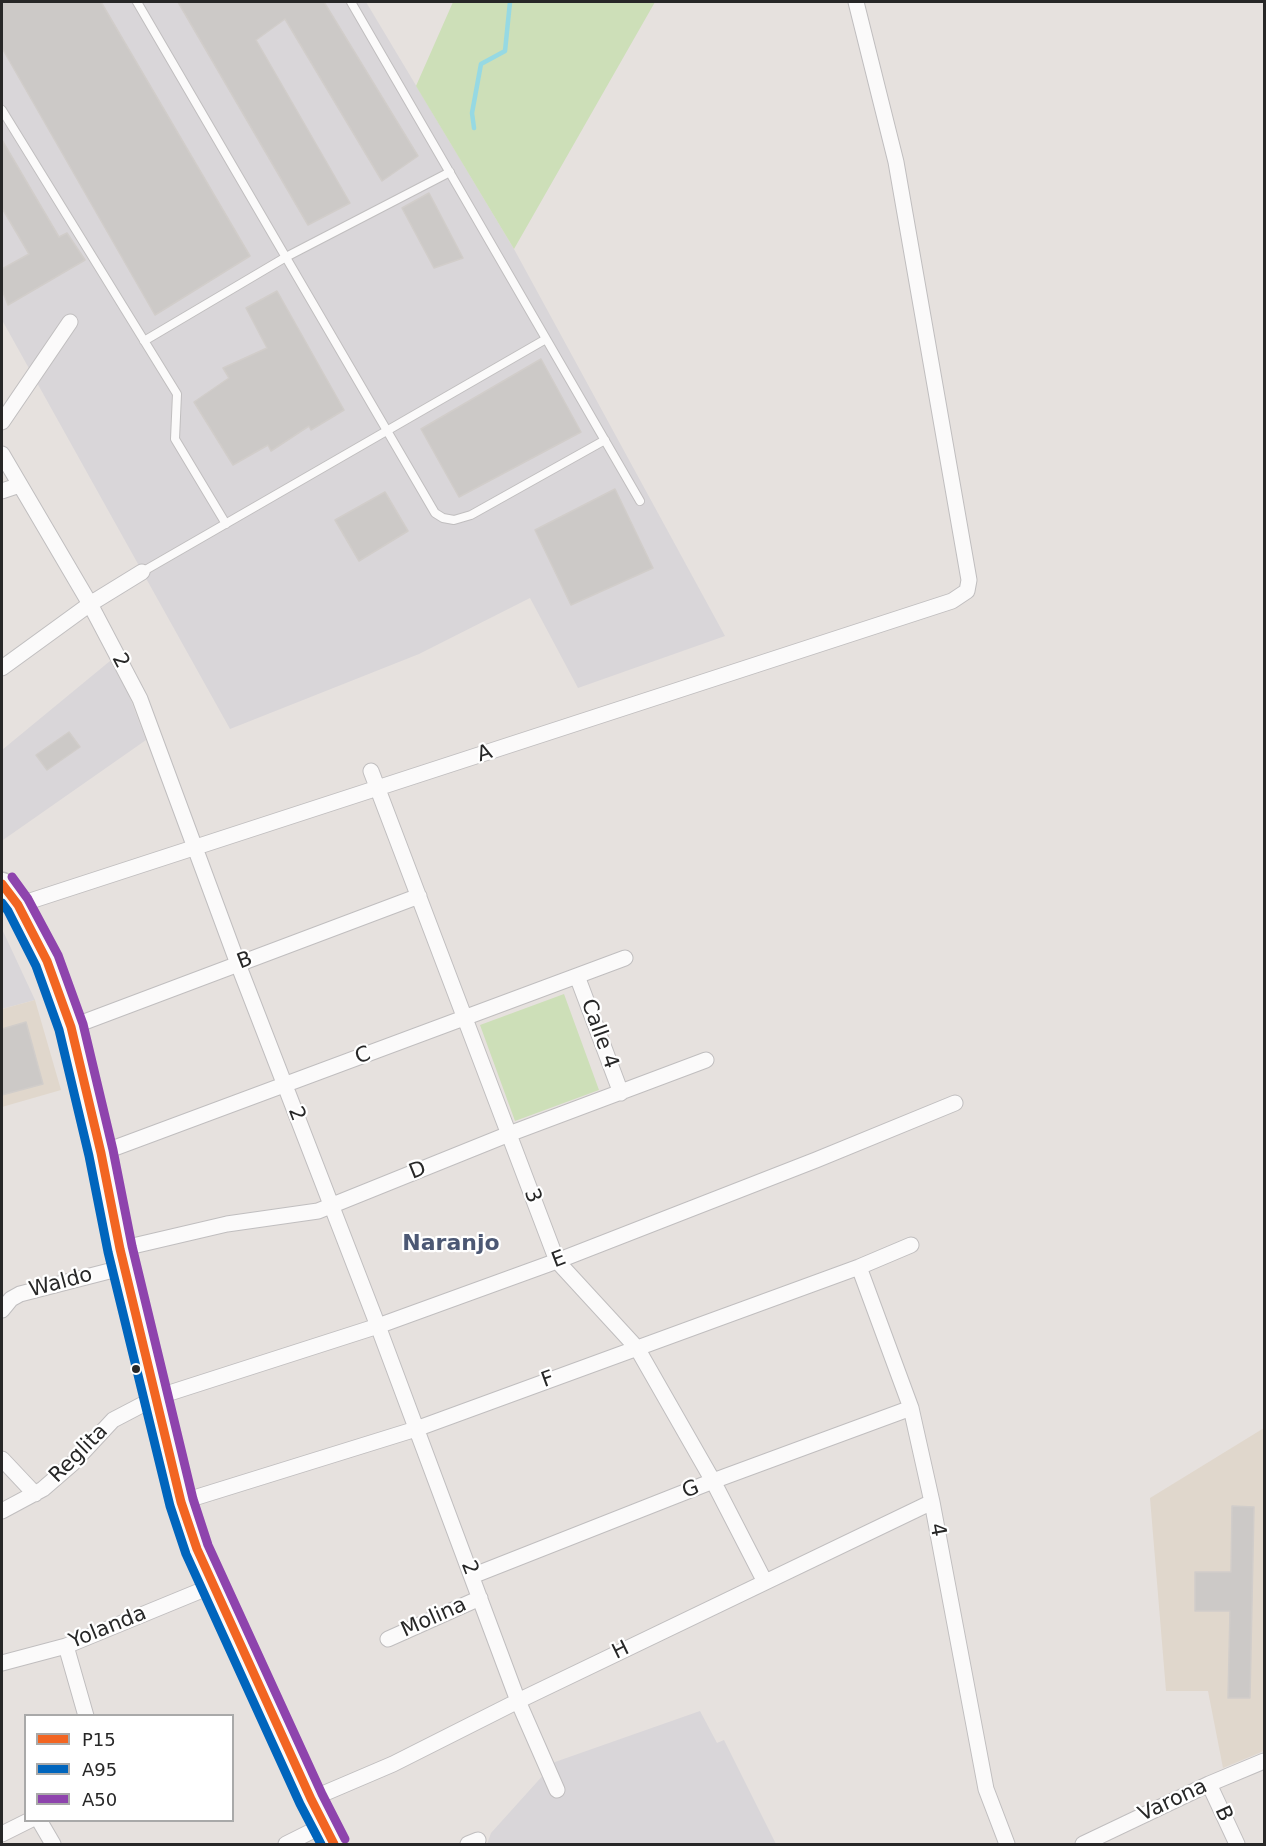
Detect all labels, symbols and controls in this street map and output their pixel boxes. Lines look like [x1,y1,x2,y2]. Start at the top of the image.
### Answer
street label: 2 [106,649,134,673]
street label: A [474,740,496,768]
street label: B [234,947,256,975]
street label: Calle 4 [575,996,623,1072]
street label: C [352,1042,374,1070]
street label: 2 [282,1103,310,1125]
street label: D [406,1156,430,1186]
street label: 3 [518,1185,546,1207]
district label: Naranjo [402,1231,500,1257]
street label: E [548,1246,570,1274]
street label: Waldo [27,1263,95,1303]
unlabelled marker [130,1363,142,1375]
street label: F [538,1366,558,1394]
street label: Reglita [44,1419,114,1489]
street label: G [679,1475,703,1505]
street label: 4 [923,1521,951,1539]
street label: 2 [455,1557,483,1579]
street label: Molina [397,1592,471,1644]
street label: Yolanda [66,1601,150,1655]
street label: H [608,1636,634,1666]
legend [24,1714,234,1822]
text: P15 [82,1729,116,1750]
text: A95 [82,1759,117,1780]
street label: Varona [1135,1774,1211,1828]
text: A50 [82,1789,117,1810]
street label: B [1209,1802,1237,1826]

